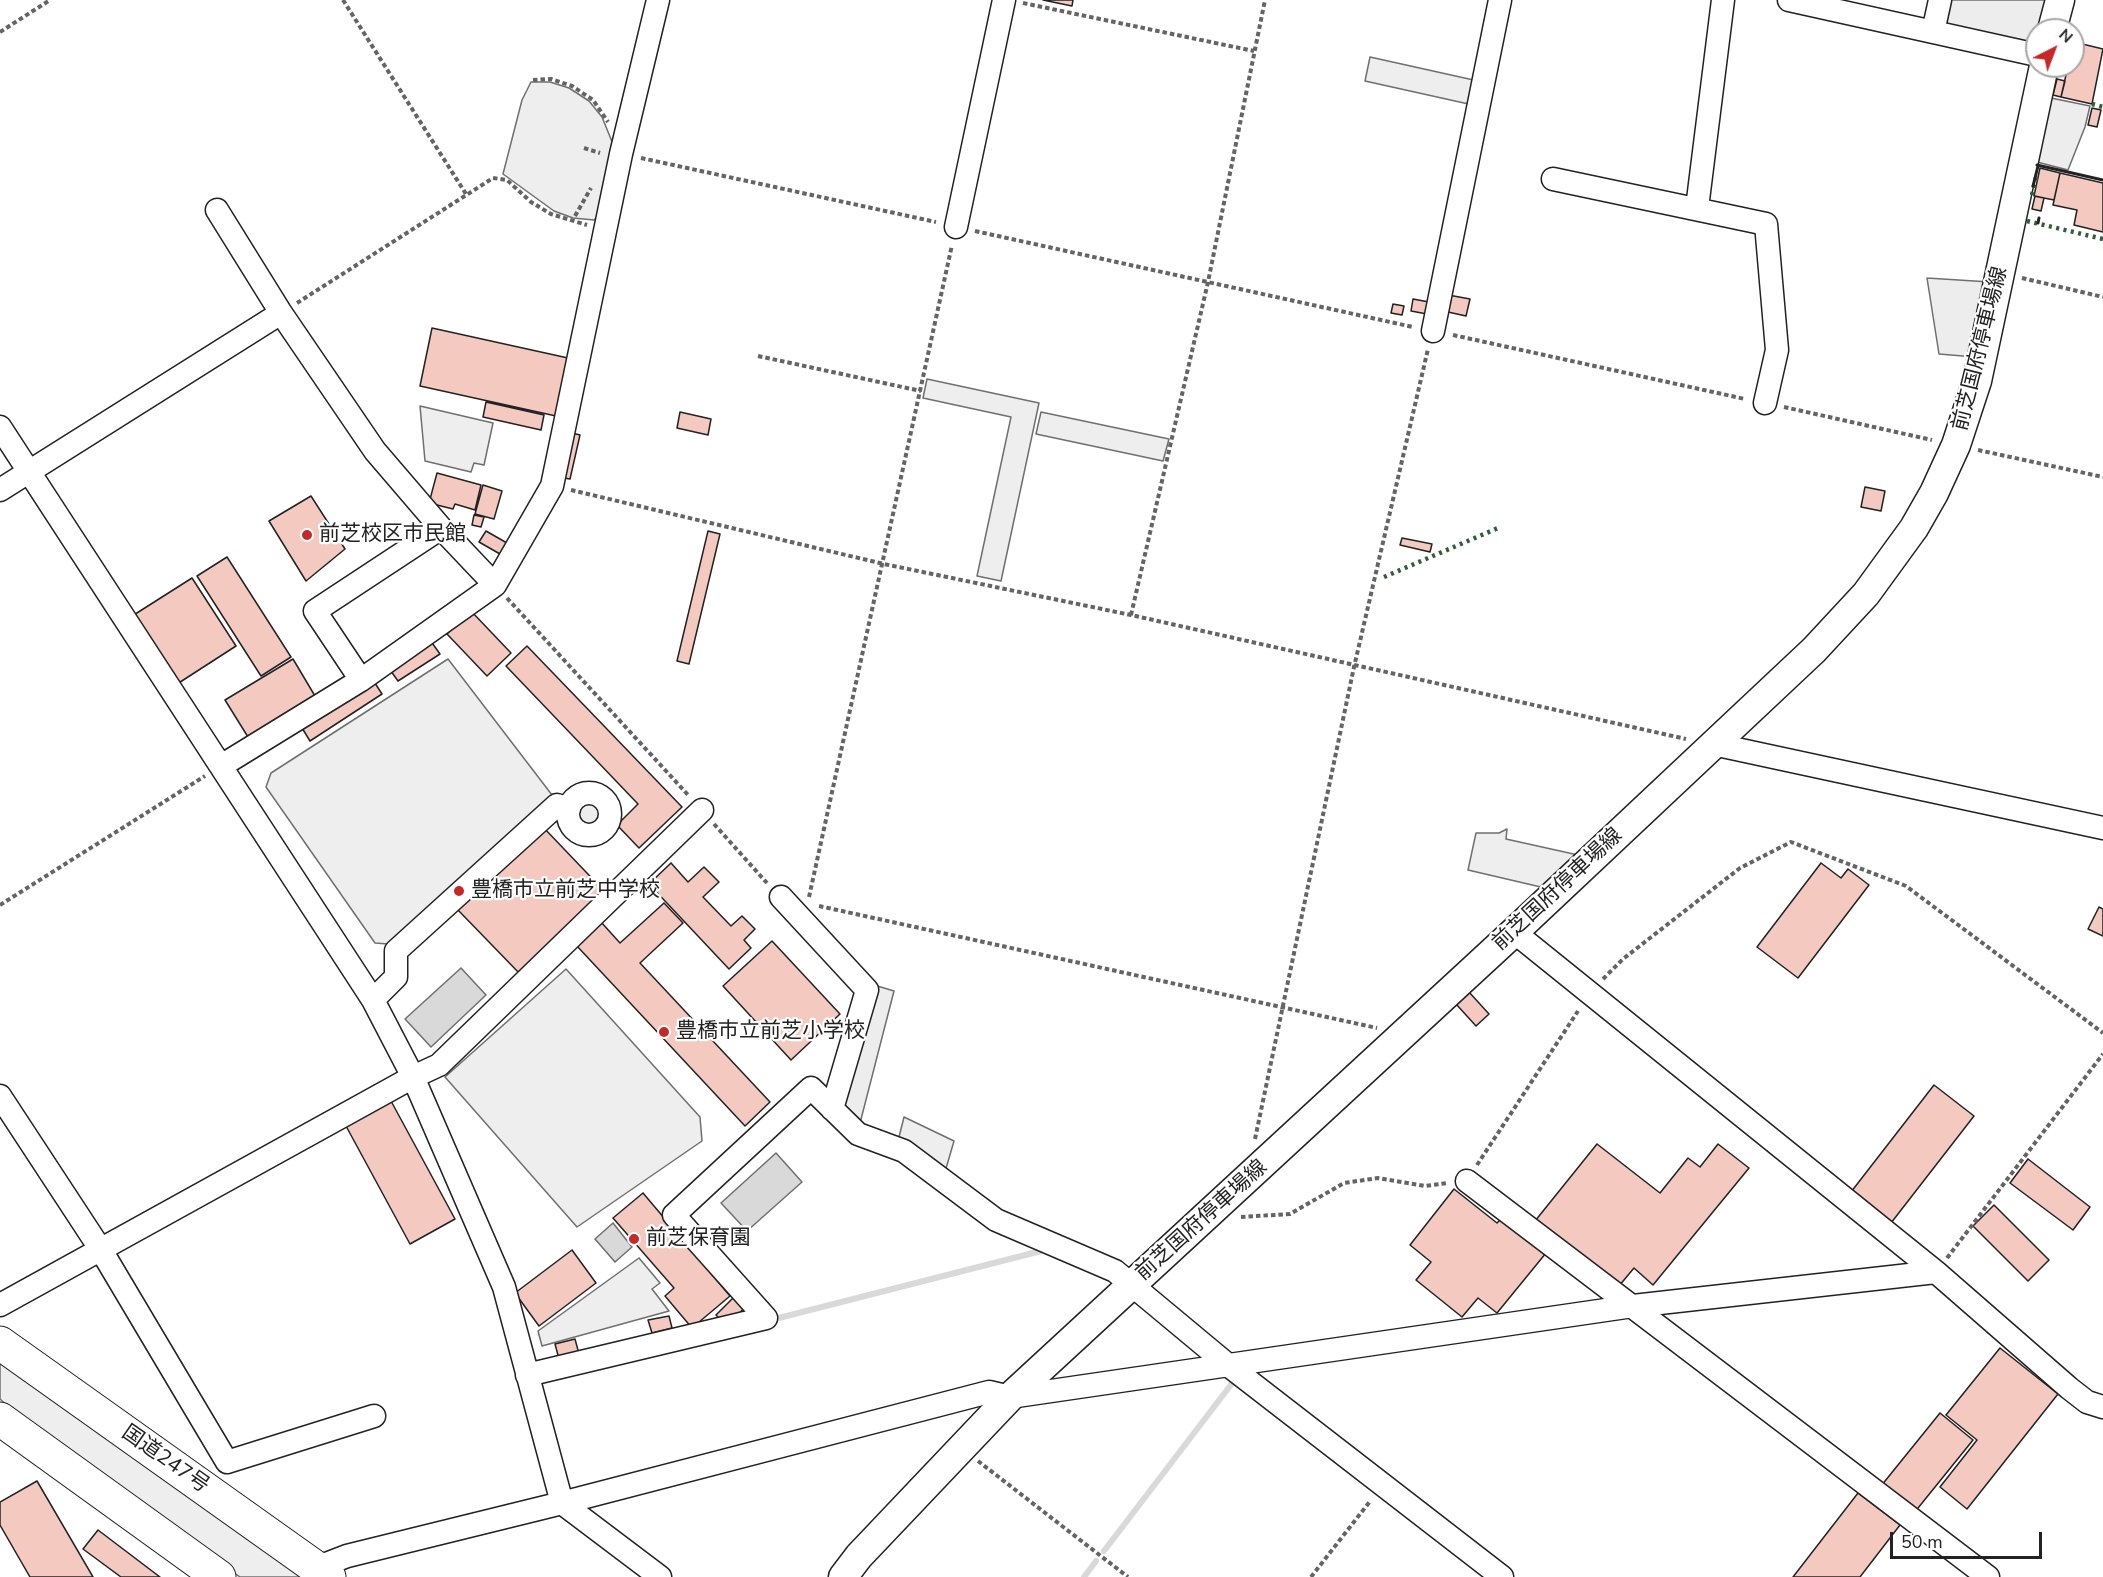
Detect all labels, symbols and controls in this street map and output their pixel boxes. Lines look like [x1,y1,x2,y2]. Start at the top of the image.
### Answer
north arrow [2025,18,2085,78]
text: N [2054,24,2078,48]
street label: 前芝国府停車場線 [1948,264,2014,434]
place label: 前芝校区市民館 [319,522,466,548]
marker: 前芝校区市民館 [300,528,314,542]
street label: 前芝国府停車場線 [1488,823,1628,957]
place label: 豊橋市立前芝中学校 [471,878,660,904]
marker: 豊橋市立前芝中学校 [452,884,466,898]
place label: 豊橋市立前芝小学校 [676,1019,865,1045]
marker: 豊橋市立前芝小学校 [657,1025,671,1039]
street label: 前芝国府停車場線 [1131,1155,1273,1287]
place label: 前芝保育園 [646,1226,751,1252]
marker: 前芝保育園 [627,1232,641,1246]
street label: 国道247号 [116,1421,214,1499]
scale bar [1893,1520,2044,1558]
text: 50 m [1901,1530,1943,1554]

